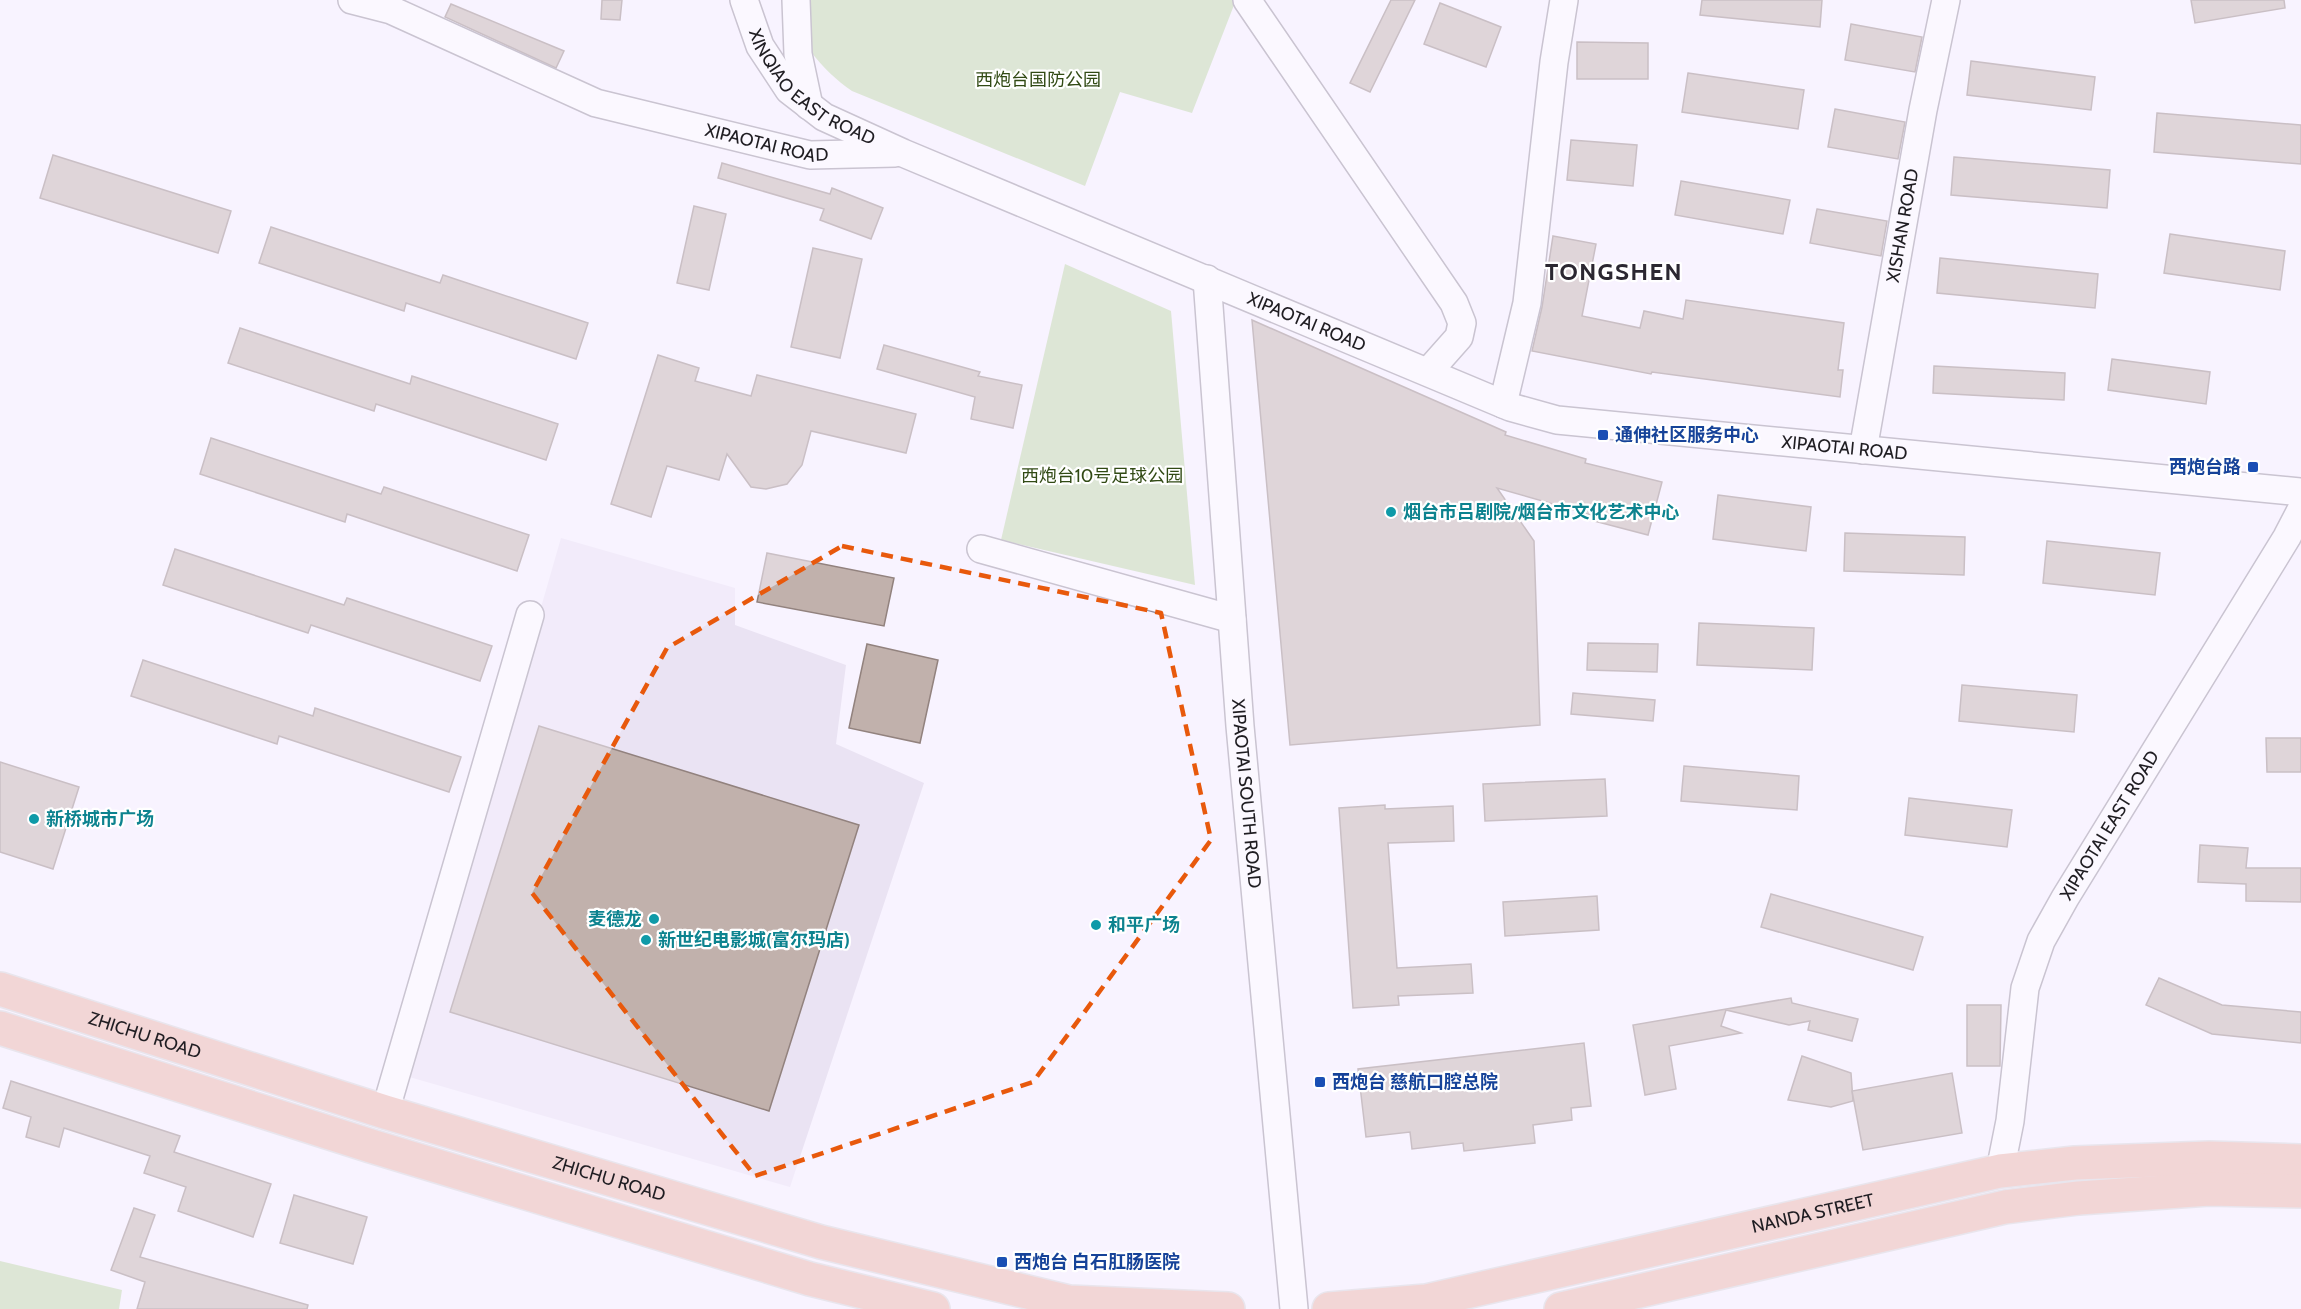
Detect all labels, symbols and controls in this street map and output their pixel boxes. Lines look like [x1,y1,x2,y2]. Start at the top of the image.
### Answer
street label: XINQIAO EAST ROAD [744,26,879,150]
park label: 西炮台国防公园 [975,69,1101,91]
street label: XIPAOTAI ROAD [703,119,829,167]
street label: XISHAN ROAD [1882,167,1923,284]
district label: TONGSHEN [1545,257,1683,286]
street label: XIPAOTAI ROAD [1244,287,1369,356]
place label: 通伸社区服务中心 [1615,424,1759,446]
marker: 通伸社区服务中心 [1596,428,1610,442]
street label: XIPAOTAI ROAD [1781,431,1908,465]
place label: 西炮台路 [2169,456,2241,478]
marker: 西炮台路 [2246,460,2260,474]
park label: 西炮台10号足球公园 [1021,465,1183,487]
place label: 烟台市吕剧院/烟台市文化艺术中心 [1403,501,1679,523]
marker: 烟台市吕剧院/烟台市文化艺术中心 [1384,505,1398,519]
street label: XIPAOTAI SOUTH ROAD [1227,698,1266,889]
street label: XIPAOTAI EAST ROAD [2055,747,2164,904]
place label: 新桥城市广场 [46,808,154,830]
marker: 新桥城市广场 [27,812,41,826]
place label: 麦德龙 [588,908,642,930]
marker: 麦德龙 [647,912,661,926]
place label: 和平广场 [1108,914,1180,936]
marker: 和平广场 [1089,918,1103,932]
place label: 新世纪电影城(富尔玛店) [658,929,850,951]
marker: 新世纪电影城(富尔玛店) [639,933,653,947]
street label: ZHICHU ROAD [86,1007,204,1064]
place label: 西炮台 慈航口腔总院 [1332,1071,1498,1093]
marker: 西炮台 慈航口腔总院 [1313,1075,1327,1089]
street label: ZHICHU ROAD [550,1152,668,1206]
street label: NANDA STREET [1749,1189,1877,1238]
place label: 西炮台 白石肛肠医院 [1014,1251,1180,1273]
marker: 西炮台 白石肛肠医院 [995,1255,1009,1269]

